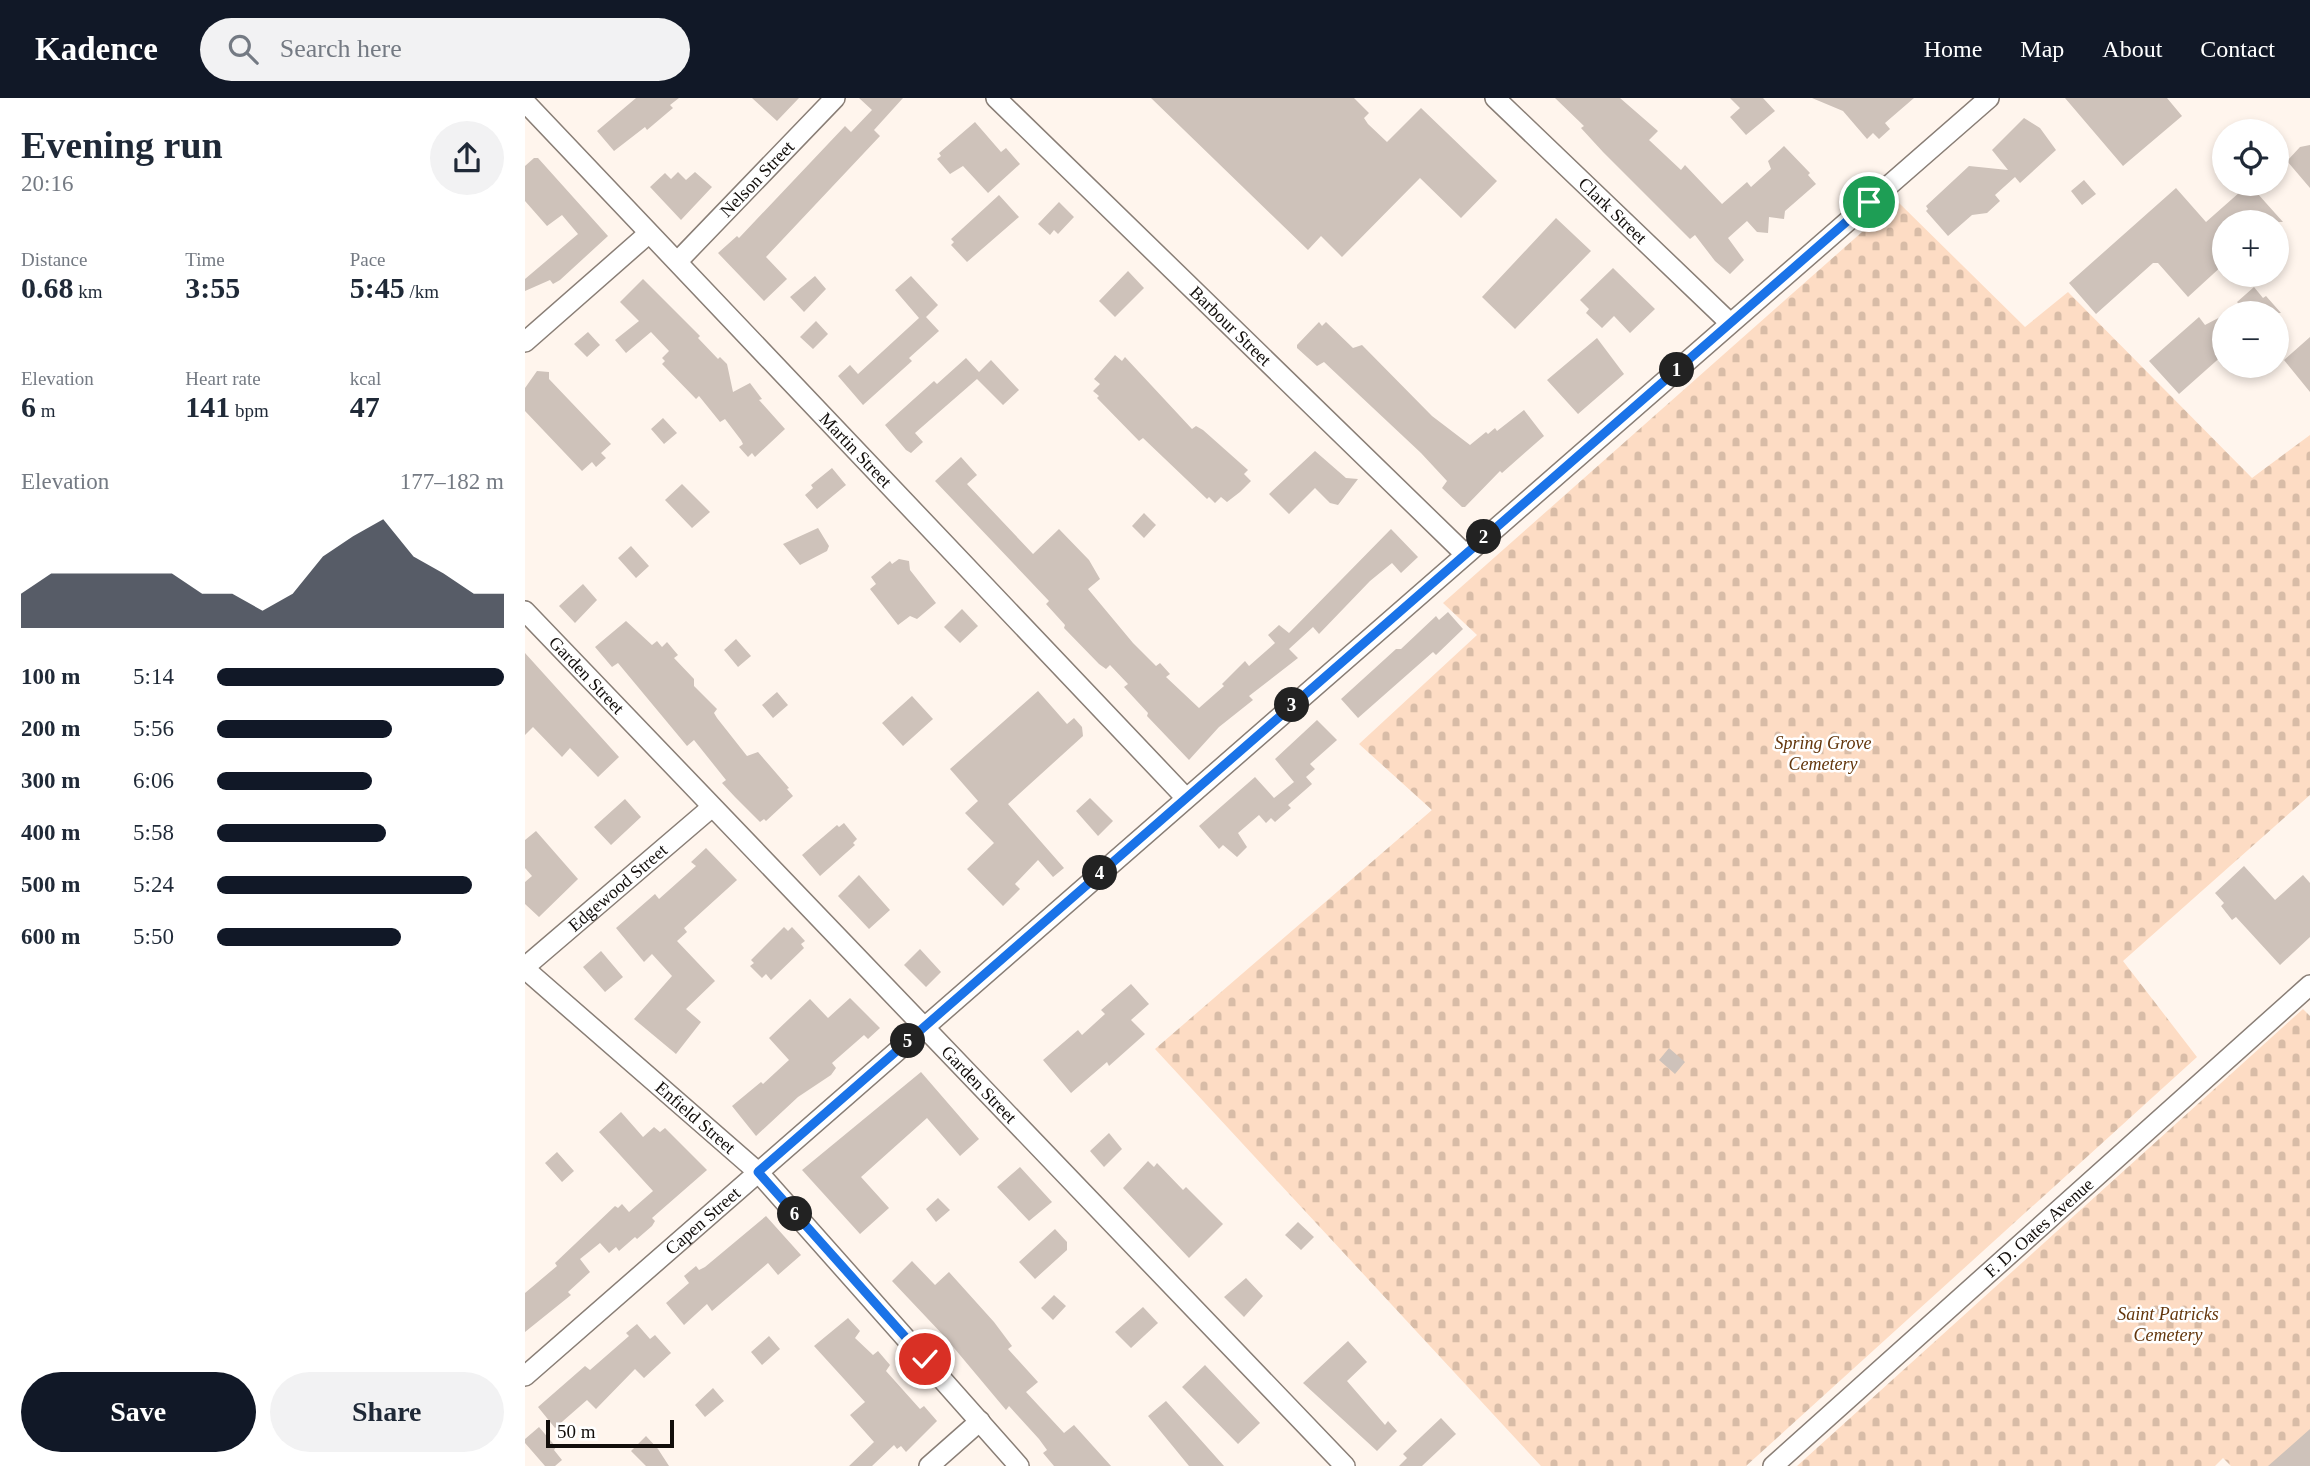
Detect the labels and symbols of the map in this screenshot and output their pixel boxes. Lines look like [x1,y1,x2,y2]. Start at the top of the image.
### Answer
street label: Nelson Street [716,137,798,221]
pin [1839,172,1899,232]
street label: Clark Street [1575,174,1651,248]
street label: Barbour Street [1186,282,1275,370]
pin: 1 [1659,352,1695,388]
street label: Martin Street [815,409,896,492]
pin: 2 [1467,520,1501,555]
street label: Garden Street [545,632,628,718]
pin: 3 [1275,688,1309,722]
park label: Spring Grove Cemetery [1775,733,1871,774]
street label: Edgewood Street [564,840,671,935]
pin: 4 [1083,856,1117,890]
pin: 5 [891,1024,925,1058]
street label: Garden Street [937,1042,1021,1127]
street label: Enfield Street [651,1077,740,1158]
street label: F. D. Oates Avenue [1981,1174,2097,1282]
street label: Capen Street [661,1183,744,1259]
pin: 6 [777,1196,813,1232]
park label: Saint Patricks Cemetery [2117,1304,2219,1345]
pin [895,1329,955,1389]
scale bar [546,1417,674,1449]

